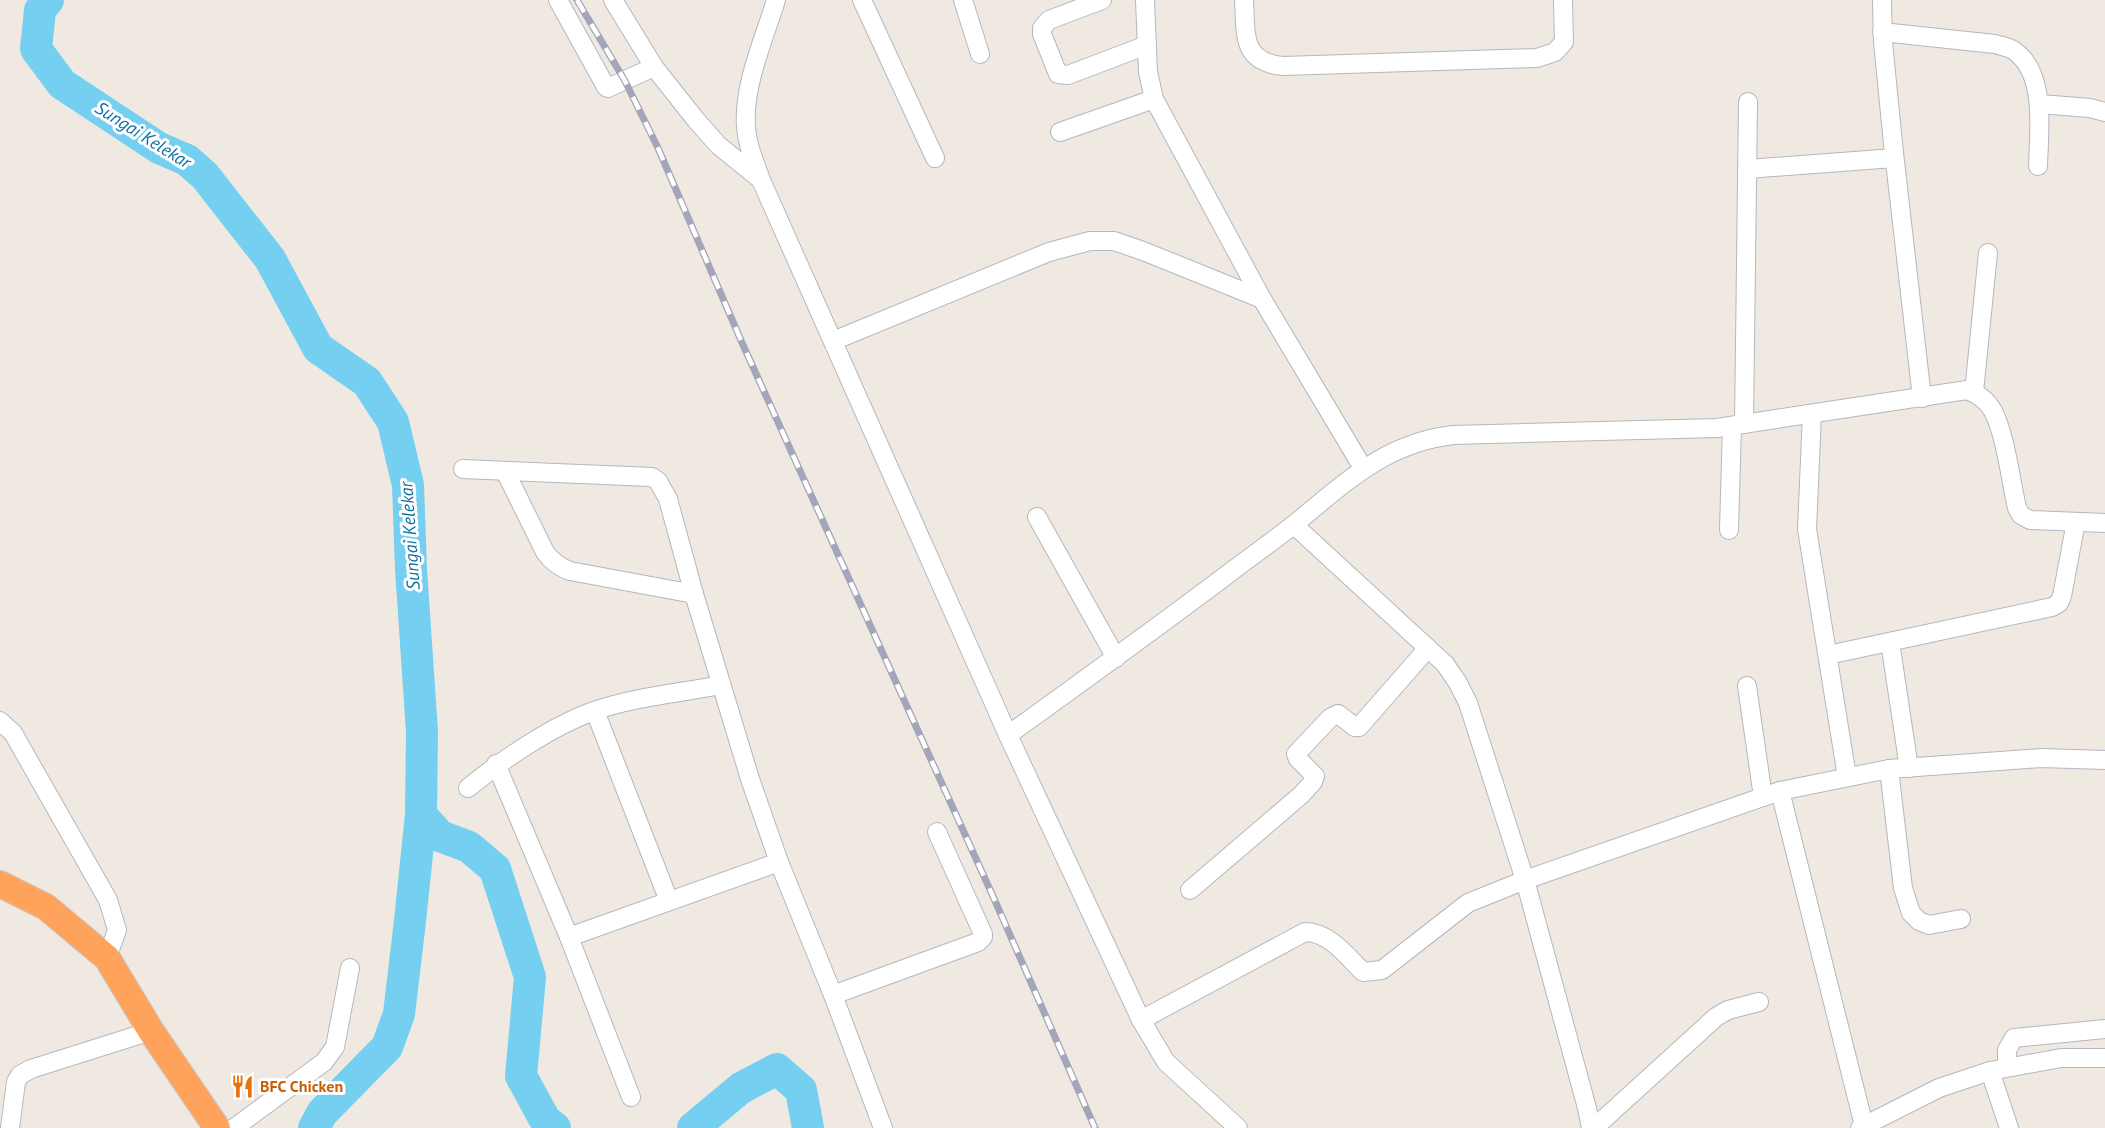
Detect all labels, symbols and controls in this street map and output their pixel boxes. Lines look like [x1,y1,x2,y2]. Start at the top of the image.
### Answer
water label: Sungai Kelekar [91,96,196,174]
water label: Sungai Kelekar [394,480,425,591]
restaurant icon: BFC Chicken [229,1073,255,1099]
place label: BFC Chicken [260,1076,343,1096]

